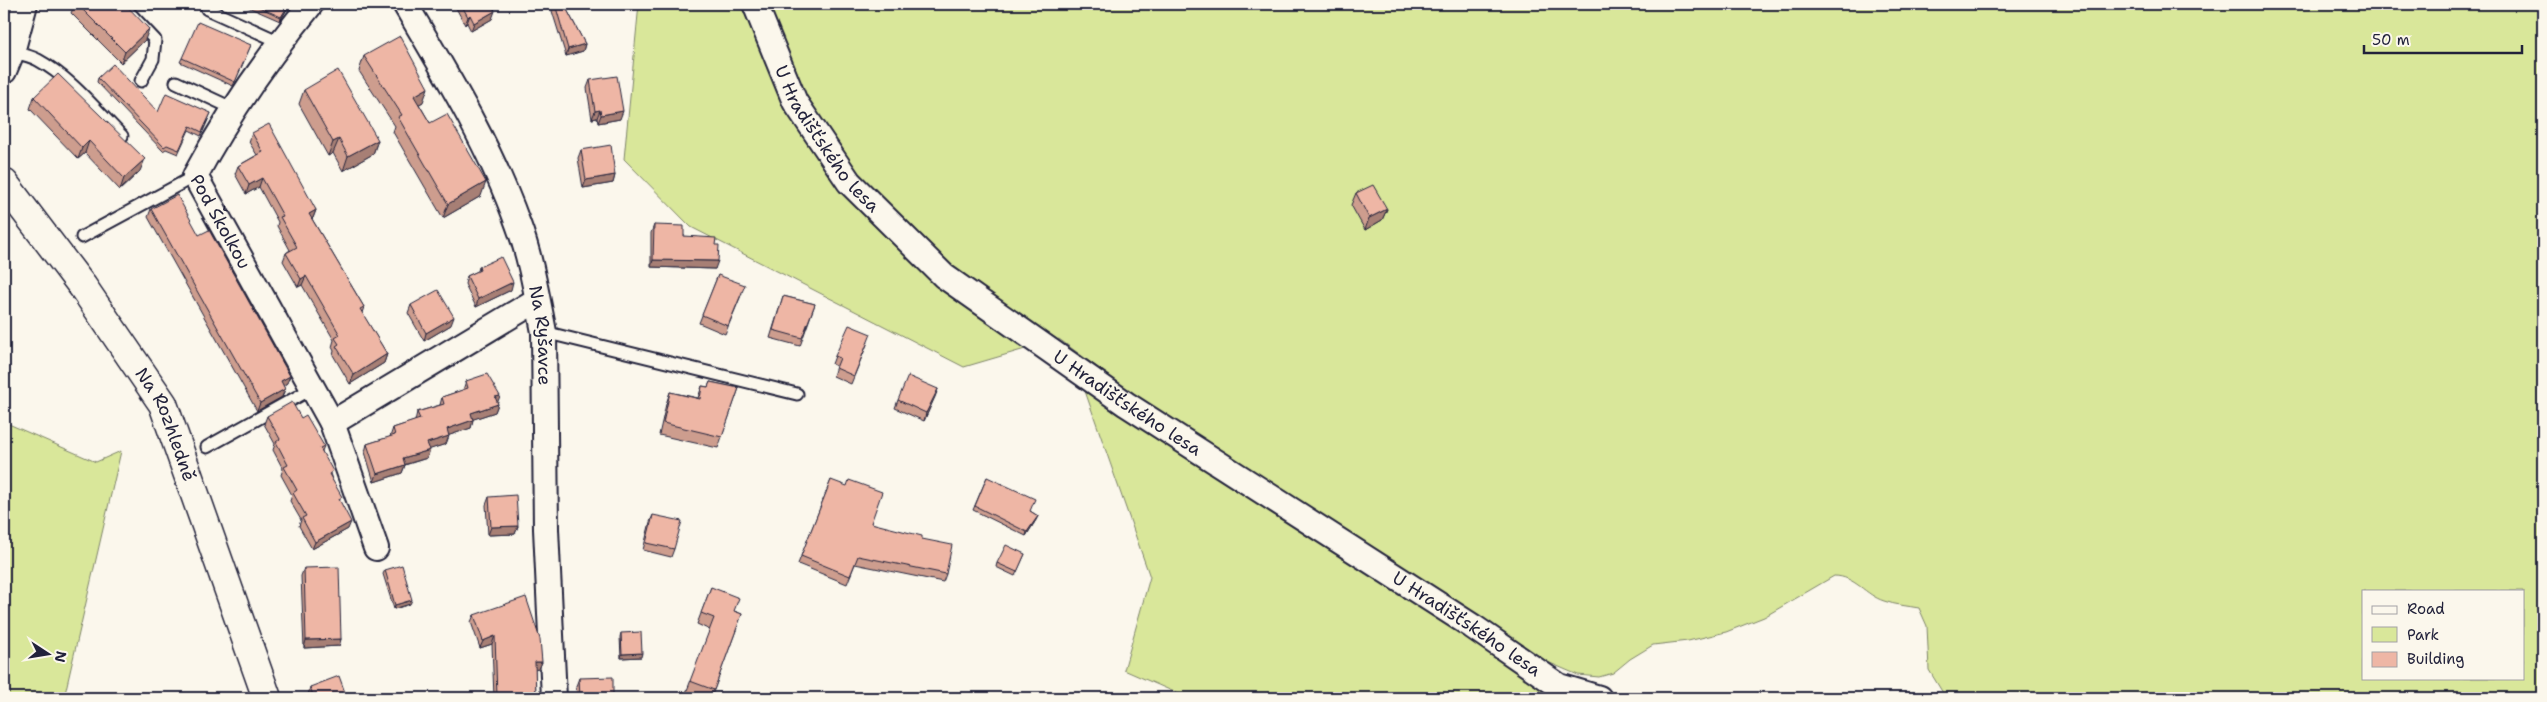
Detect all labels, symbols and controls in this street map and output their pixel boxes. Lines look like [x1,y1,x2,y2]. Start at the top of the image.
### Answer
scale bar [2364,22,2522,54]
text: 50 m [2372,30,2410,50]
street label: U Hradišťského lesa [769,62,885,218]
street label: Pod Školkou [184,170,256,273]
street label: Na Ryšavce [523,283,557,386]
street label: U Hradišťského lesa [1048,344,1206,461]
street label: Na Rozhledně [130,363,201,484]
street label: U Hradišťského lesa [1388,566,1546,682]
legend [2362,590,2524,680]
text: Road [2407,599,2445,619]
text: Park [2407,625,2439,645]
north arrow [22,630,72,680]
text: N [51,649,71,664]
text: Building [2407,649,2464,669]

